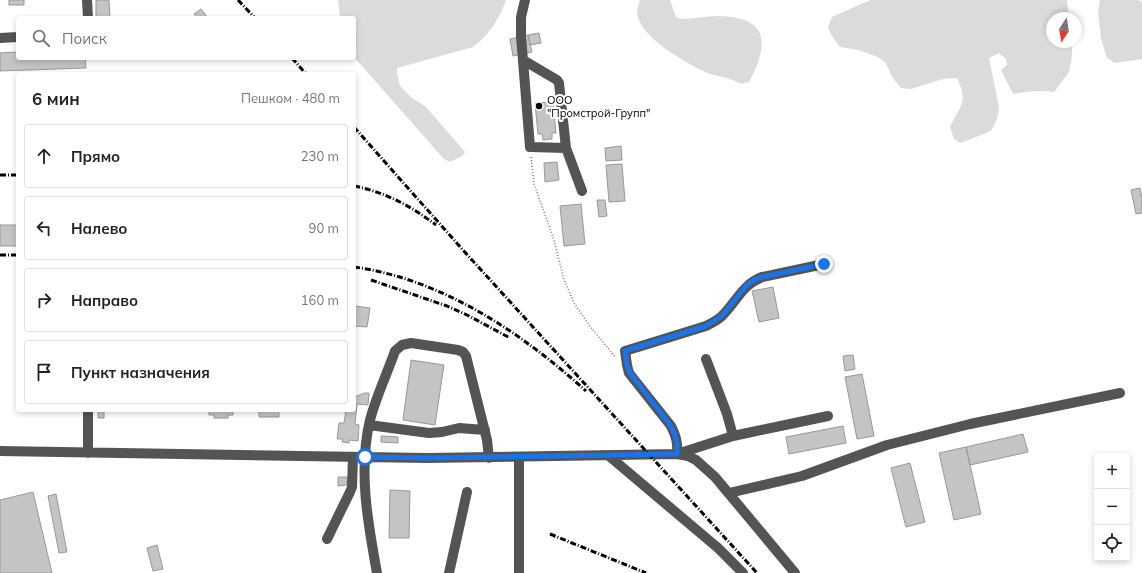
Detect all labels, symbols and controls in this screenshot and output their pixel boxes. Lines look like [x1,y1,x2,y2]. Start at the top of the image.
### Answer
north arrow [1046,12,1082,48]
search box [16,16,356,60]
icon: search [30,27,52,49]
text: Поиск [62,29,107,48]
text: 6 мин [32,88,80,109]
text: Пешком · 480 m [241,90,340,106]
place label: ООО "Промстрой-Групп" [547,93,650,120]
marker: ООО "Промстрой-Групп" [534,101,544,111]
icon: ahead [33,145,55,167]
text: Прямо [71,147,120,166]
text: 230 m [301,148,339,164]
icon: left [33,217,55,239]
text: Налево [71,219,127,238]
text: 90 m [309,220,339,236]
route end [815,255,833,273]
icon: right [33,289,55,311]
text: Направо [71,291,138,310]
text: 160 m [301,292,339,308]
icon: arrive [33,361,55,383]
text: Пункт назначения [71,363,210,382]
route start [356,448,374,466]
map controls [1094,453,1130,561]
button: + [1094,453,1130,489]
button: − [1094,489,1130,525]
button: locate [1094,525,1130,561]

